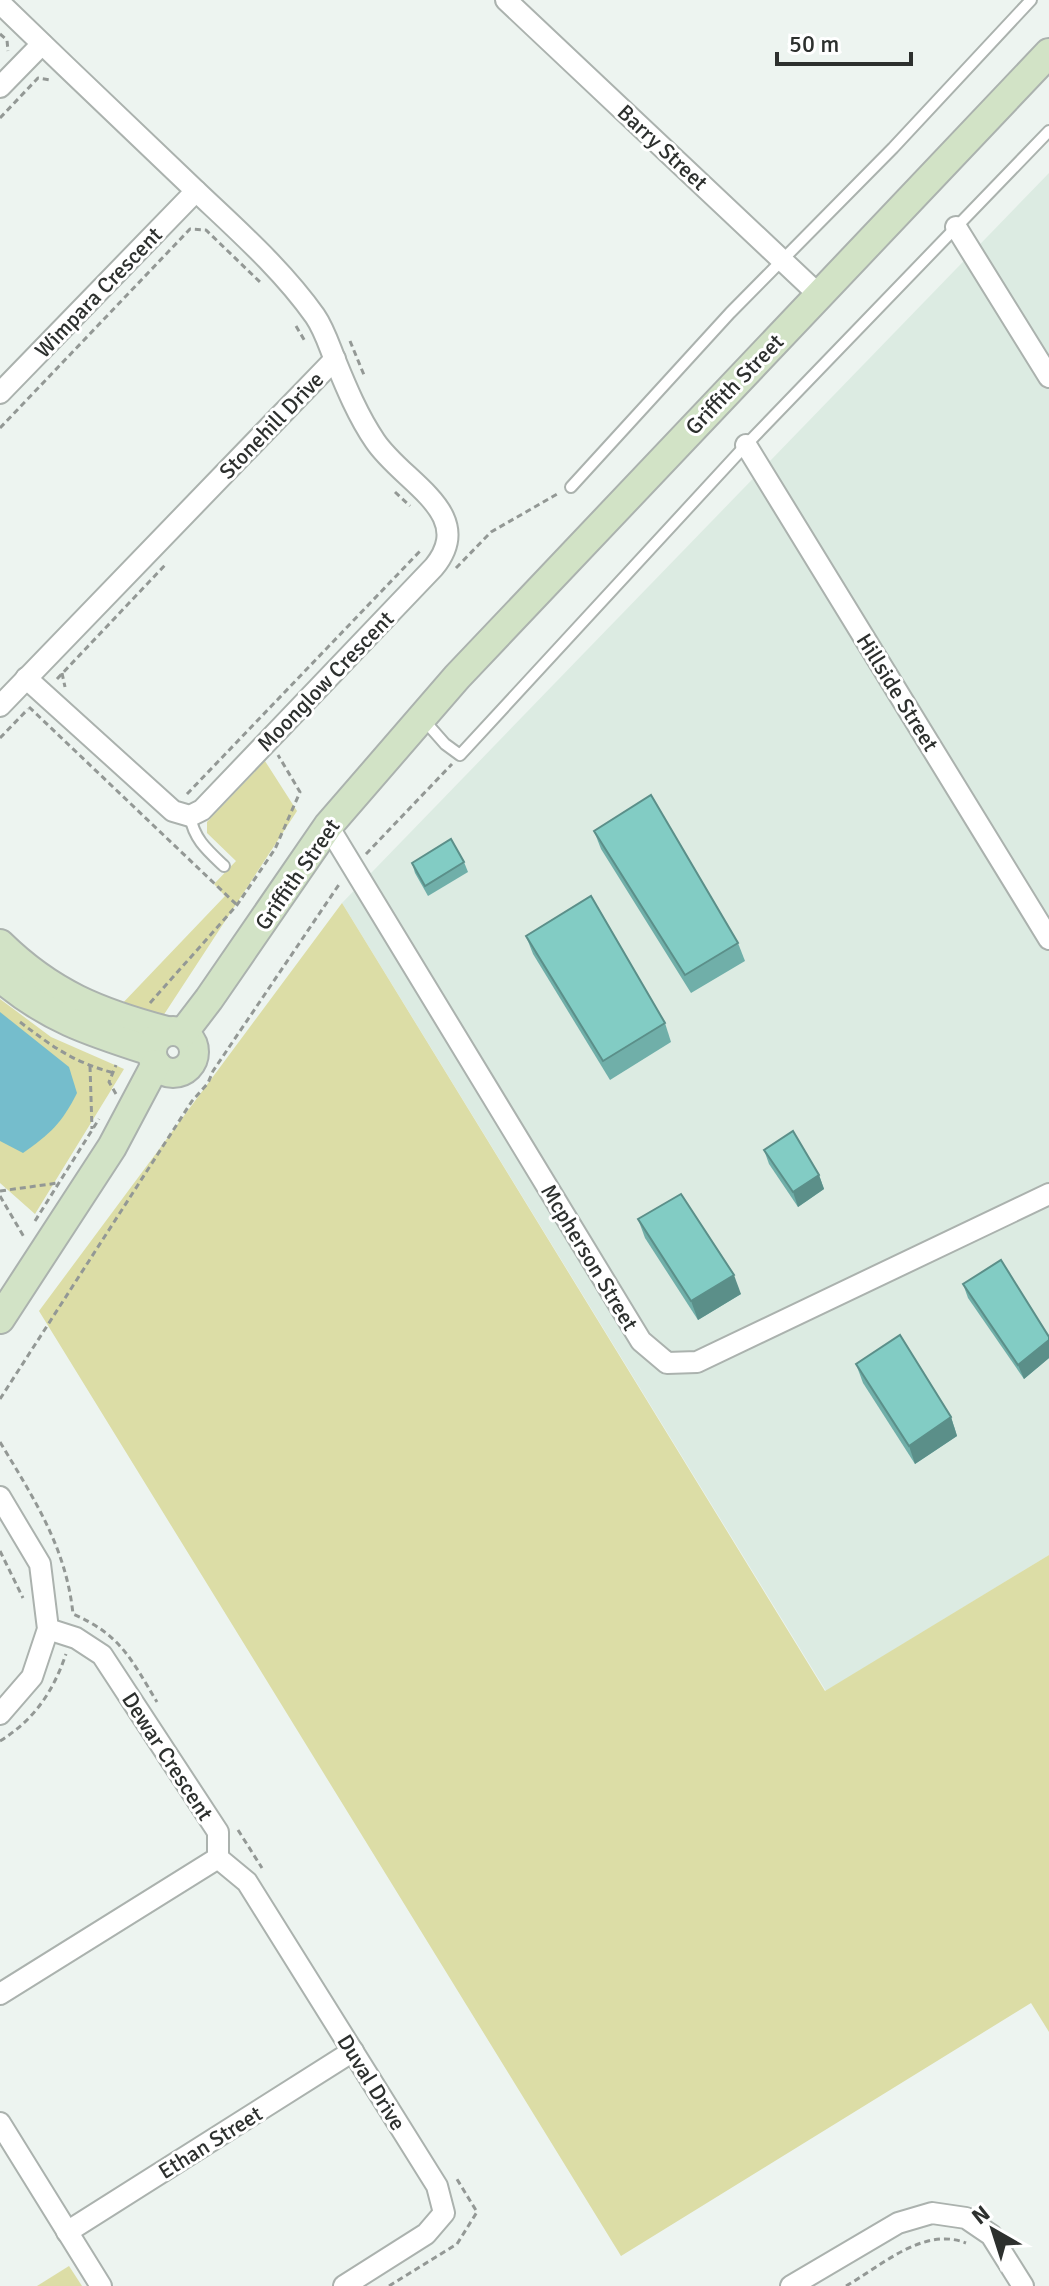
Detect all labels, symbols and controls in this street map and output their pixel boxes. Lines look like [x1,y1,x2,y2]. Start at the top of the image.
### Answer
scale bar [777,16,911,66]
text: 50 m [789,29,839,59]
street label: Barry Street [612,99,714,196]
street label: Wimpara Crescent [29,221,168,363]
street label: Griffith Street [680,328,789,440]
street label: Stonehill Drive [213,366,329,485]
street label: Moonglow Crescent [251,605,400,757]
street label: Hillside Street [851,628,945,756]
street label: Griffith Street [249,813,346,935]
street label: Mcpherson Street [535,1179,644,1336]
street label: Dewar Crescent [116,1687,219,1826]
street label: Duval Drive [332,2029,412,2135]
street label: Ethan Street [153,2100,267,2185]
north arrow [953,2190,1033,2270]
text: N [966,2200,995,2230]

